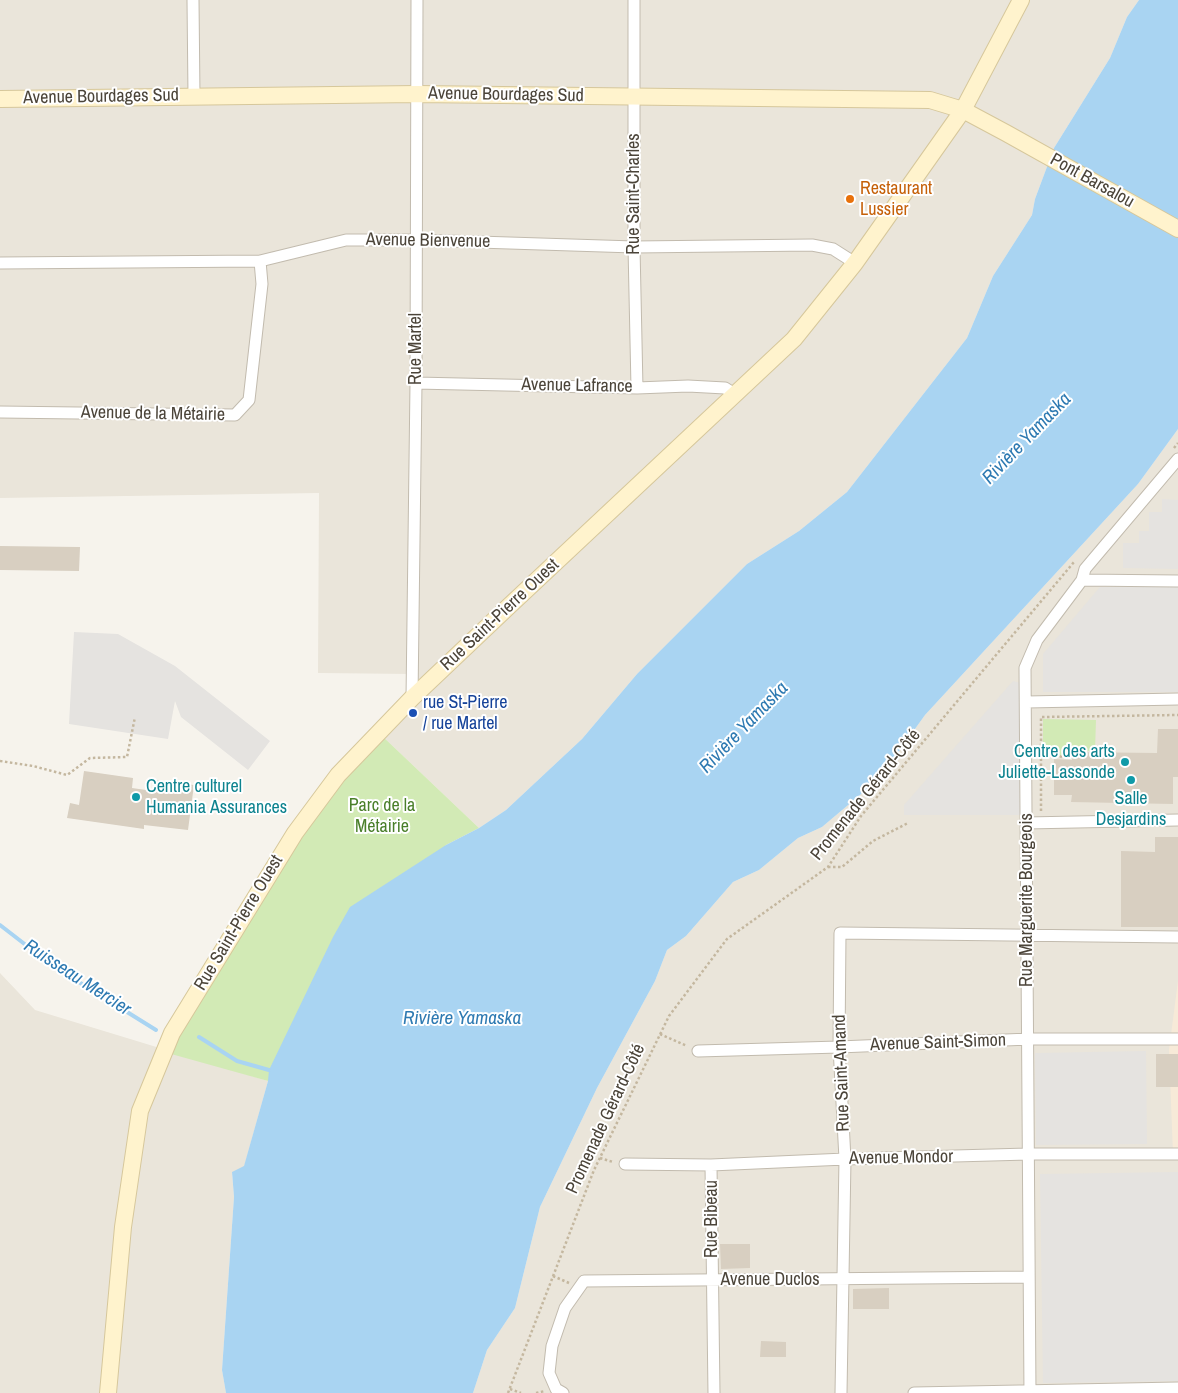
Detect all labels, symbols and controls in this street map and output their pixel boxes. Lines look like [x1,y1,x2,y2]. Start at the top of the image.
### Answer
street label: Avenue Bourdages Sud [428,83,584,107]
street label: Avenue Bourdages Sud [23,85,179,109]
street label: Rue Saint-Charles [623,133,645,255]
street label: Pont Barsalou [1046,149,1138,213]
place label: Restaurant Lussier [860,178,932,220]
marker: Restaurant Lussier [844,193,856,205]
street label: Avenue Bienvenue [366,229,490,253]
street label: Rue Martel [405,313,427,385]
street label: Avenue Lafrance [521,374,633,398]
water label: Rivière Yamaska [978,389,1076,489]
street label: Avenue de la Métairie [81,402,225,426]
street label: Rue Saint-Pierre Ouest [436,555,564,675]
water label: Rivière Yamaska [695,678,793,778]
place label: rue St-Pierre / rue Martel [423,692,507,734]
marker: rue St-Pierre / rue Martel [407,707,419,719]
street label: Promenade Gérard-Côté [806,725,926,865]
place label: Centre des arts Juliette-Lassonde [998,741,1115,784]
marker: Centre des arts Juliette-Lassonde [1119,756,1131,768]
marker: Salle Desjardins [1125,774,1137,786]
place label: Centre culturel Humania Assurances [146,776,287,819]
place label: Salle Desjardins [1096,788,1166,831]
marker: Centre culturel Humania Assurances [130,791,142,803]
park label: Parc de la Métairie [349,795,415,838]
street label: Rue Marguerite Bourgeois [1016,813,1038,987]
street label: Rue Saint-Pierre Ouest [190,851,288,995]
water label: Ruisseau Mercier [19,935,135,1021]
water label: Rivière Yamaska [403,1008,521,1030]
street label: Rue Saint-Amand [829,1014,855,1132]
street label: Avenue Saint-Simon [870,1030,1006,1056]
street label: Promenade Gérard-Côté [562,1041,650,1197]
street label: Avenue Mondor [849,1146,953,1170]
street label: Rue Bibeau [701,1180,723,1258]
street label: Avenue Duclos [720,1269,820,1291]

